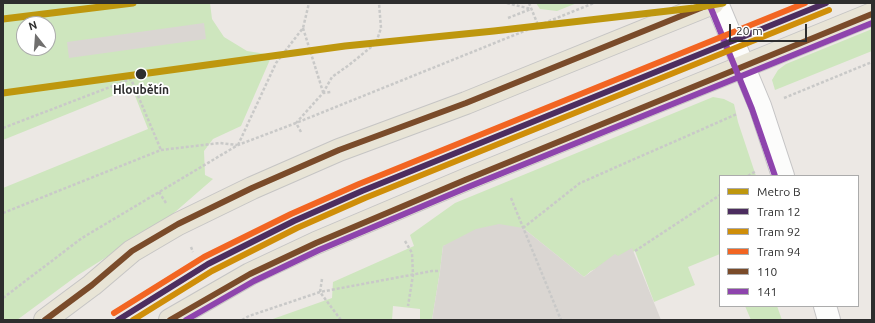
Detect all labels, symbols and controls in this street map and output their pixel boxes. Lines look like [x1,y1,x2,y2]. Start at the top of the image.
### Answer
north arrow [16,16,56,56]
scale bar [731,16,809,42]
text: N [27,19,38,32]
text: 20 m [736,24,763,37]
marker: Hloubětín [134,67,148,81]
place label: Hloubětín [113,83,169,97]
legend [719,175,859,307]
text: Metro B [757,185,801,198]
text: Tram 12 [757,205,801,218]
text: Tram 92 [757,225,801,238]
text: Tram 94 [757,245,801,258]
text: 110 [757,265,777,278]
text: 141 [757,285,777,298]

